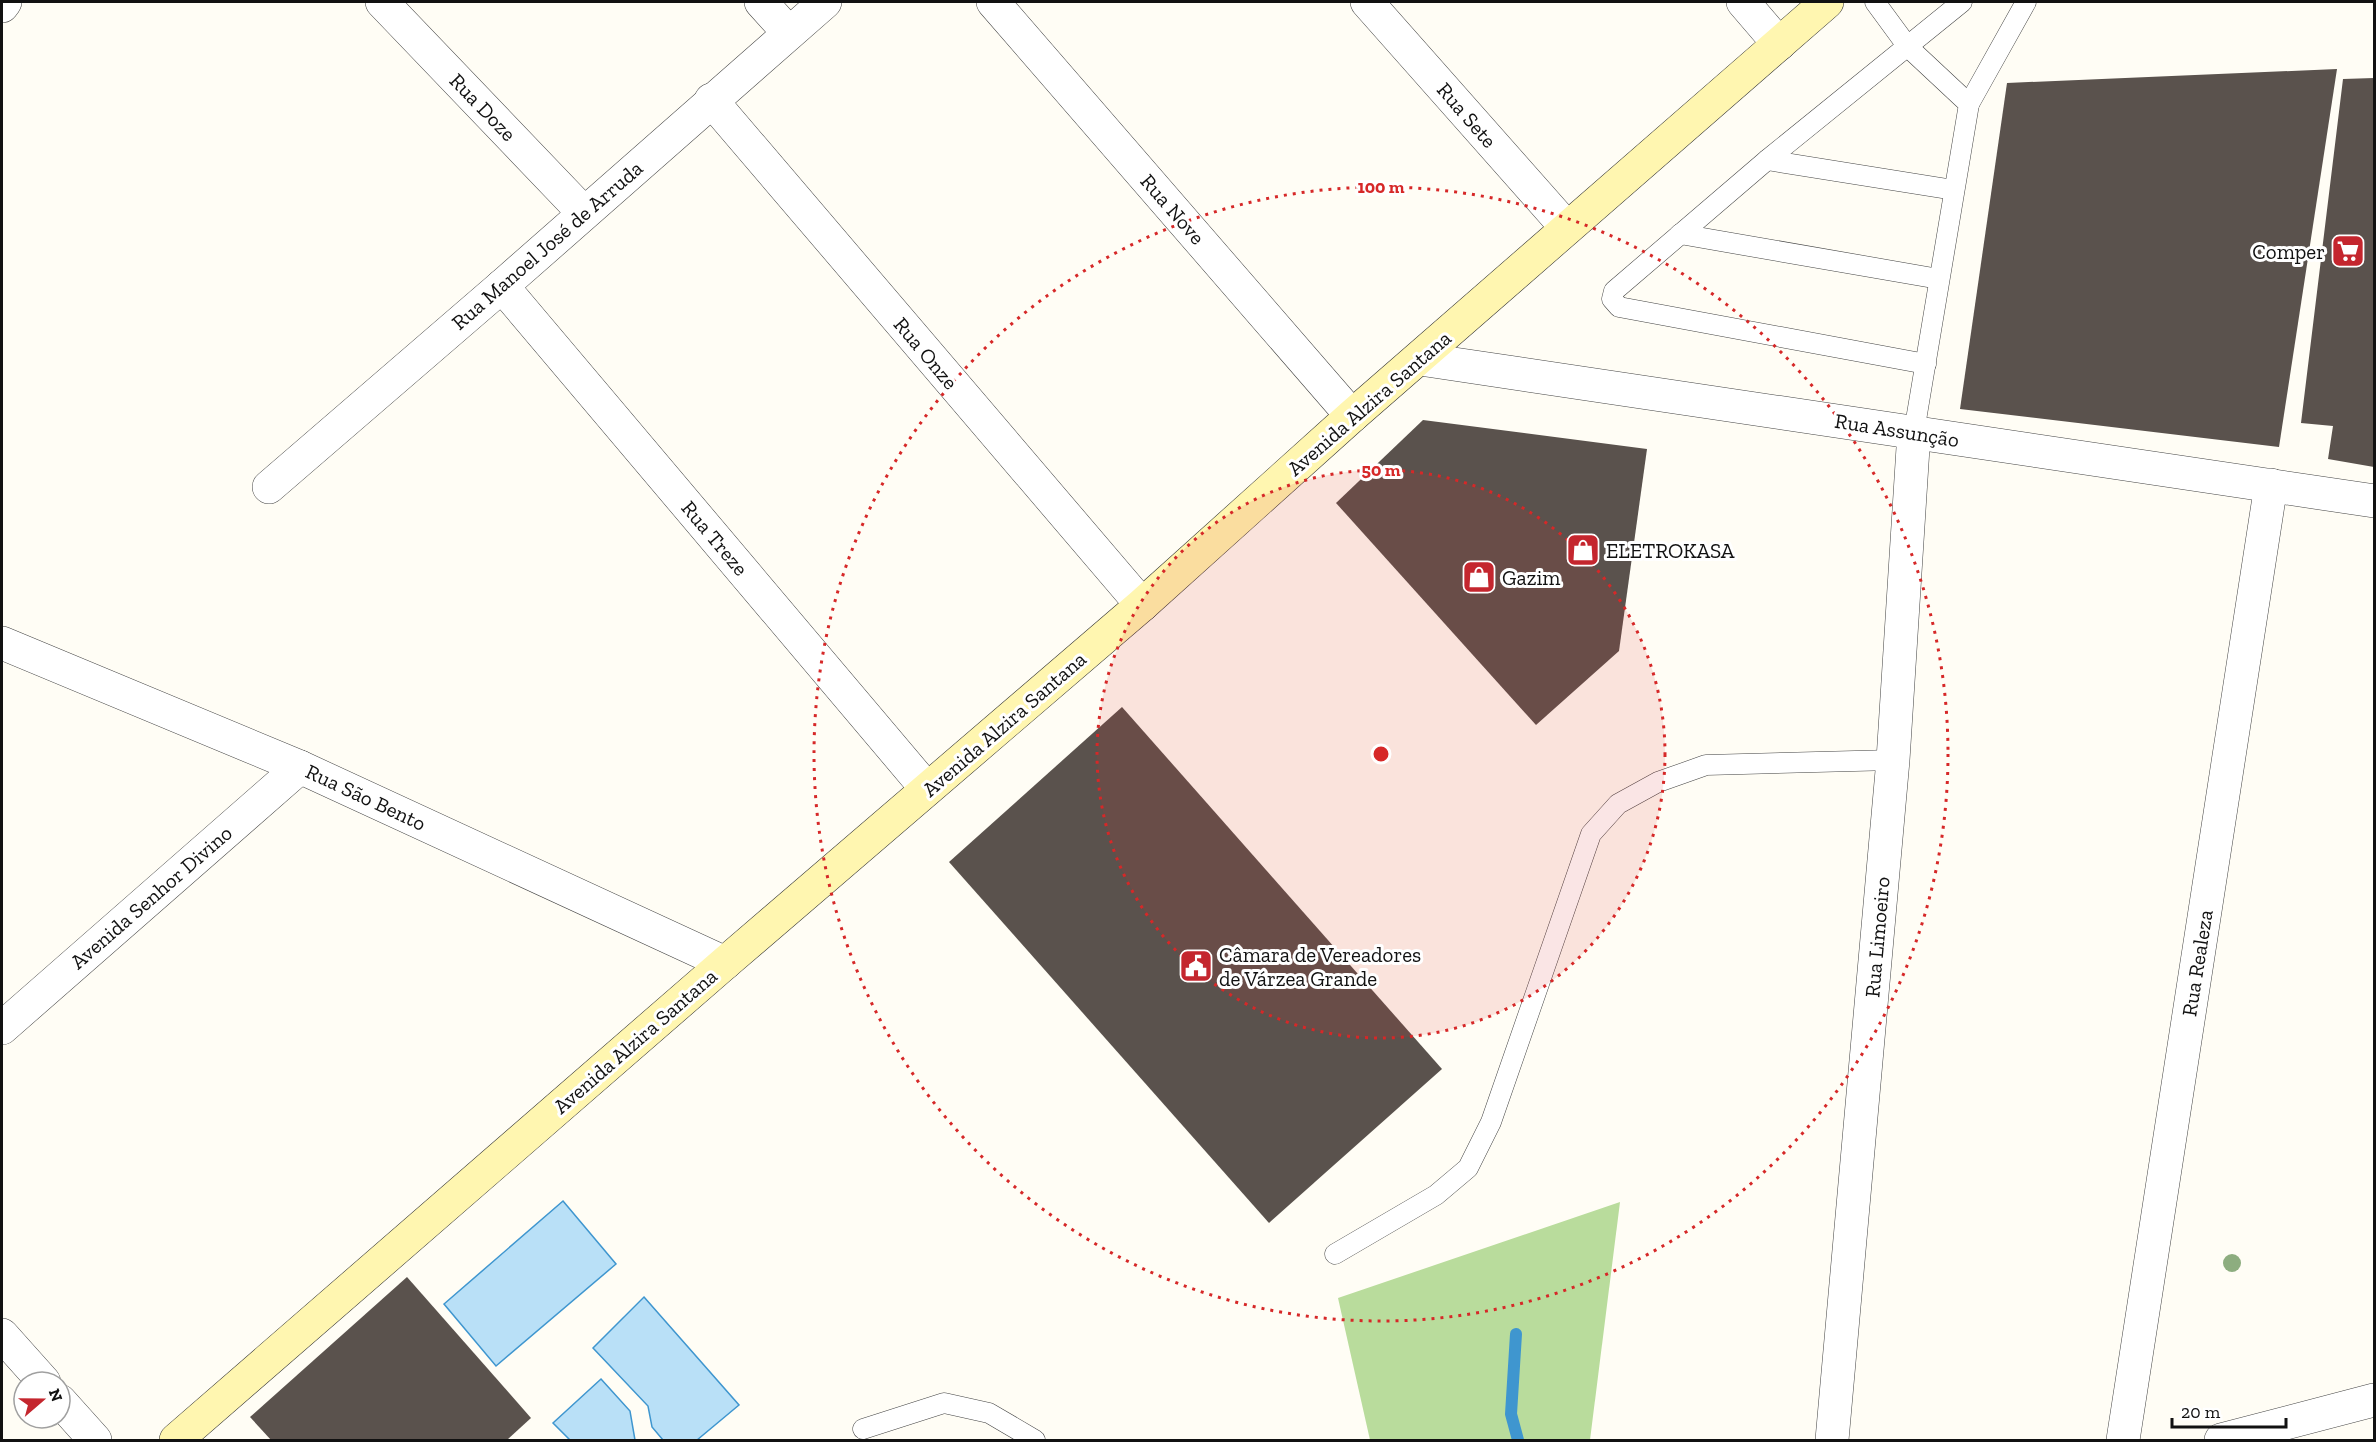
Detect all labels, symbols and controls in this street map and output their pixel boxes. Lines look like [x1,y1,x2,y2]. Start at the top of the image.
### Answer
street label: Rua Doze [445,68,522,146]
street label: Rua Sete [1432,77,1502,153]
street label: Rua Manoel José de Arruda [446,155,648,335]
street label: Rua Nove [1136,169,1211,249]
text: 100 m [1357,176,1405,198]
supermarket icon: Comper [2330,233,2366,269]
place label: Comper [2252,239,2325,264]
street label: Rua Onze [889,312,963,394]
street label: Avenida Alzira Santana [1282,325,1456,481]
street label: Rua Assunção [1833,408,1961,452]
text: 50 m [1362,459,1401,481]
street label: Rua Treze [676,495,754,581]
shop icon: ELETROKASA [1565,532,1601,568]
place label: ELETROKASA [1606,538,1735,563]
shop icon: Gazim [1461,559,1497,595]
place label: Gazim [1502,565,1560,590]
street label: Avenida Alzira Santana [917,646,1091,802]
centre of rings [1371,744,1391,764]
street label: Rua São Bento [302,758,430,836]
street label: Avenida Senhor Divino [65,820,237,974]
street label: Rua Limoeiro [1859,876,1895,998]
street label: Rua Realeza [2176,908,2218,1018]
place label: Câmara de Vereadores de Várzea Grande [1219,942,1421,991]
public building icon: Câmara de Vereadores de Várzea Grande [1178,948,1214,984]
street label: Avenida Alzira Santana [548,963,722,1119]
north arrow [12,1370,72,1430]
text: N [45,1386,67,1404]
scale bar [2172,1391,2286,1429]
text: 20 m [2181,1401,2221,1423]

